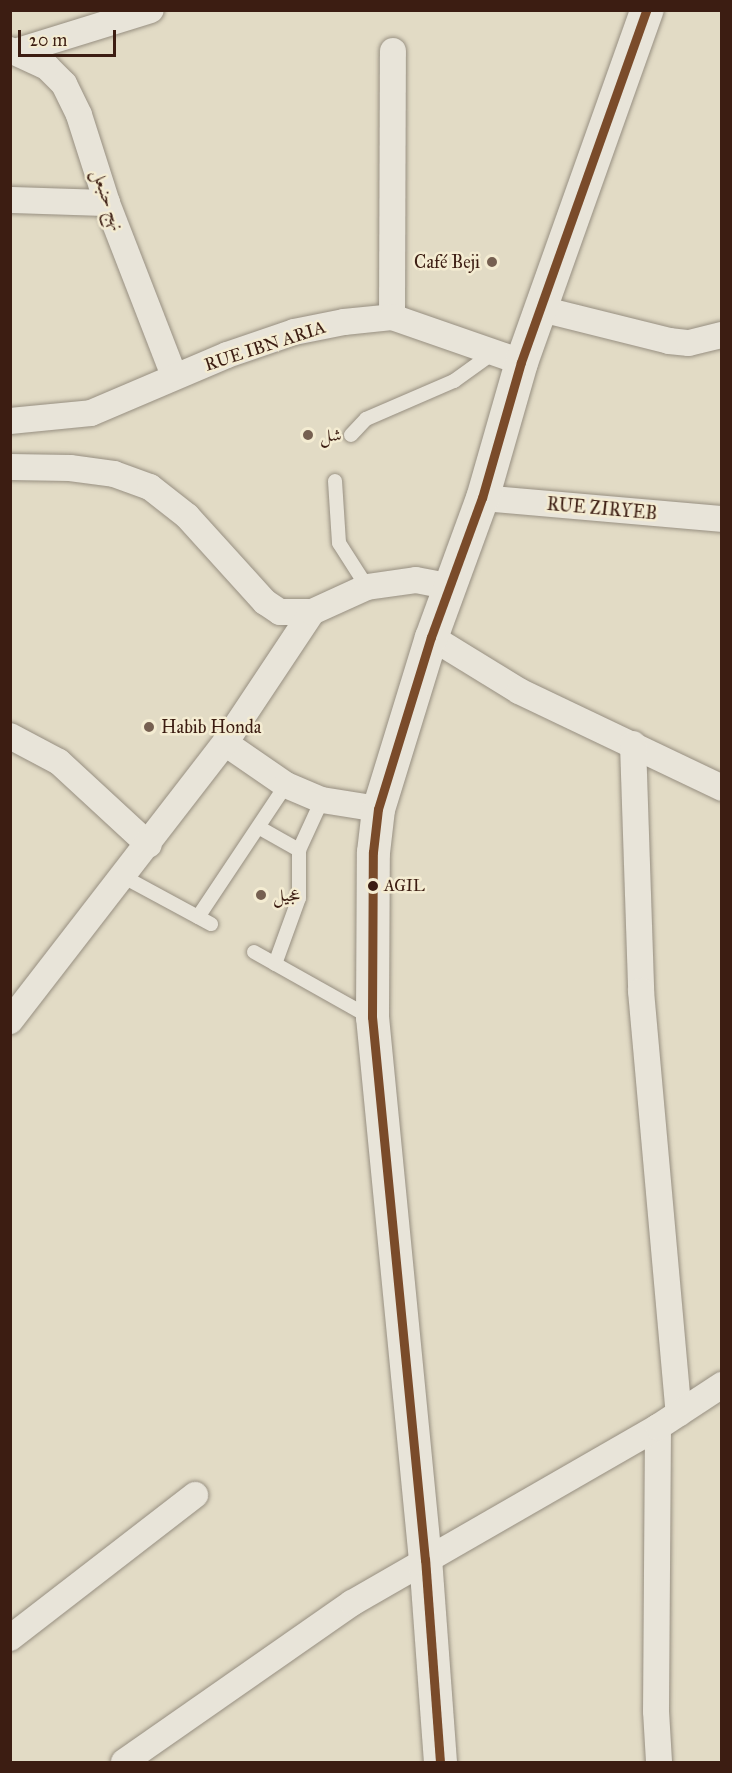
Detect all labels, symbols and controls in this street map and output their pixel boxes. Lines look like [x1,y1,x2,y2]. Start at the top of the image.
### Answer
scale bar [21,18,118,56]
text: 20 m [29,29,67,51]
street label: نهج حنبعل [87,166,129,234]
place label: Café Beji [414,251,480,273]
marker: Café Beji [485,255,499,269]
street label: RUE IBN ARIA [202,316,328,376]
place label: شل [320,424,342,446]
marker: شل [301,428,315,442]
street label: RUE ZIRYEB [546,493,658,525]
place label: Habib Honda [161,716,261,738]
marker: Habib Honda [142,720,156,734]
place label: AGIL [384,876,425,896]
marker: AGIL [367,880,379,892]
place label: عجيل [273,884,300,906]
marker: عجيل [254,888,268,902]

